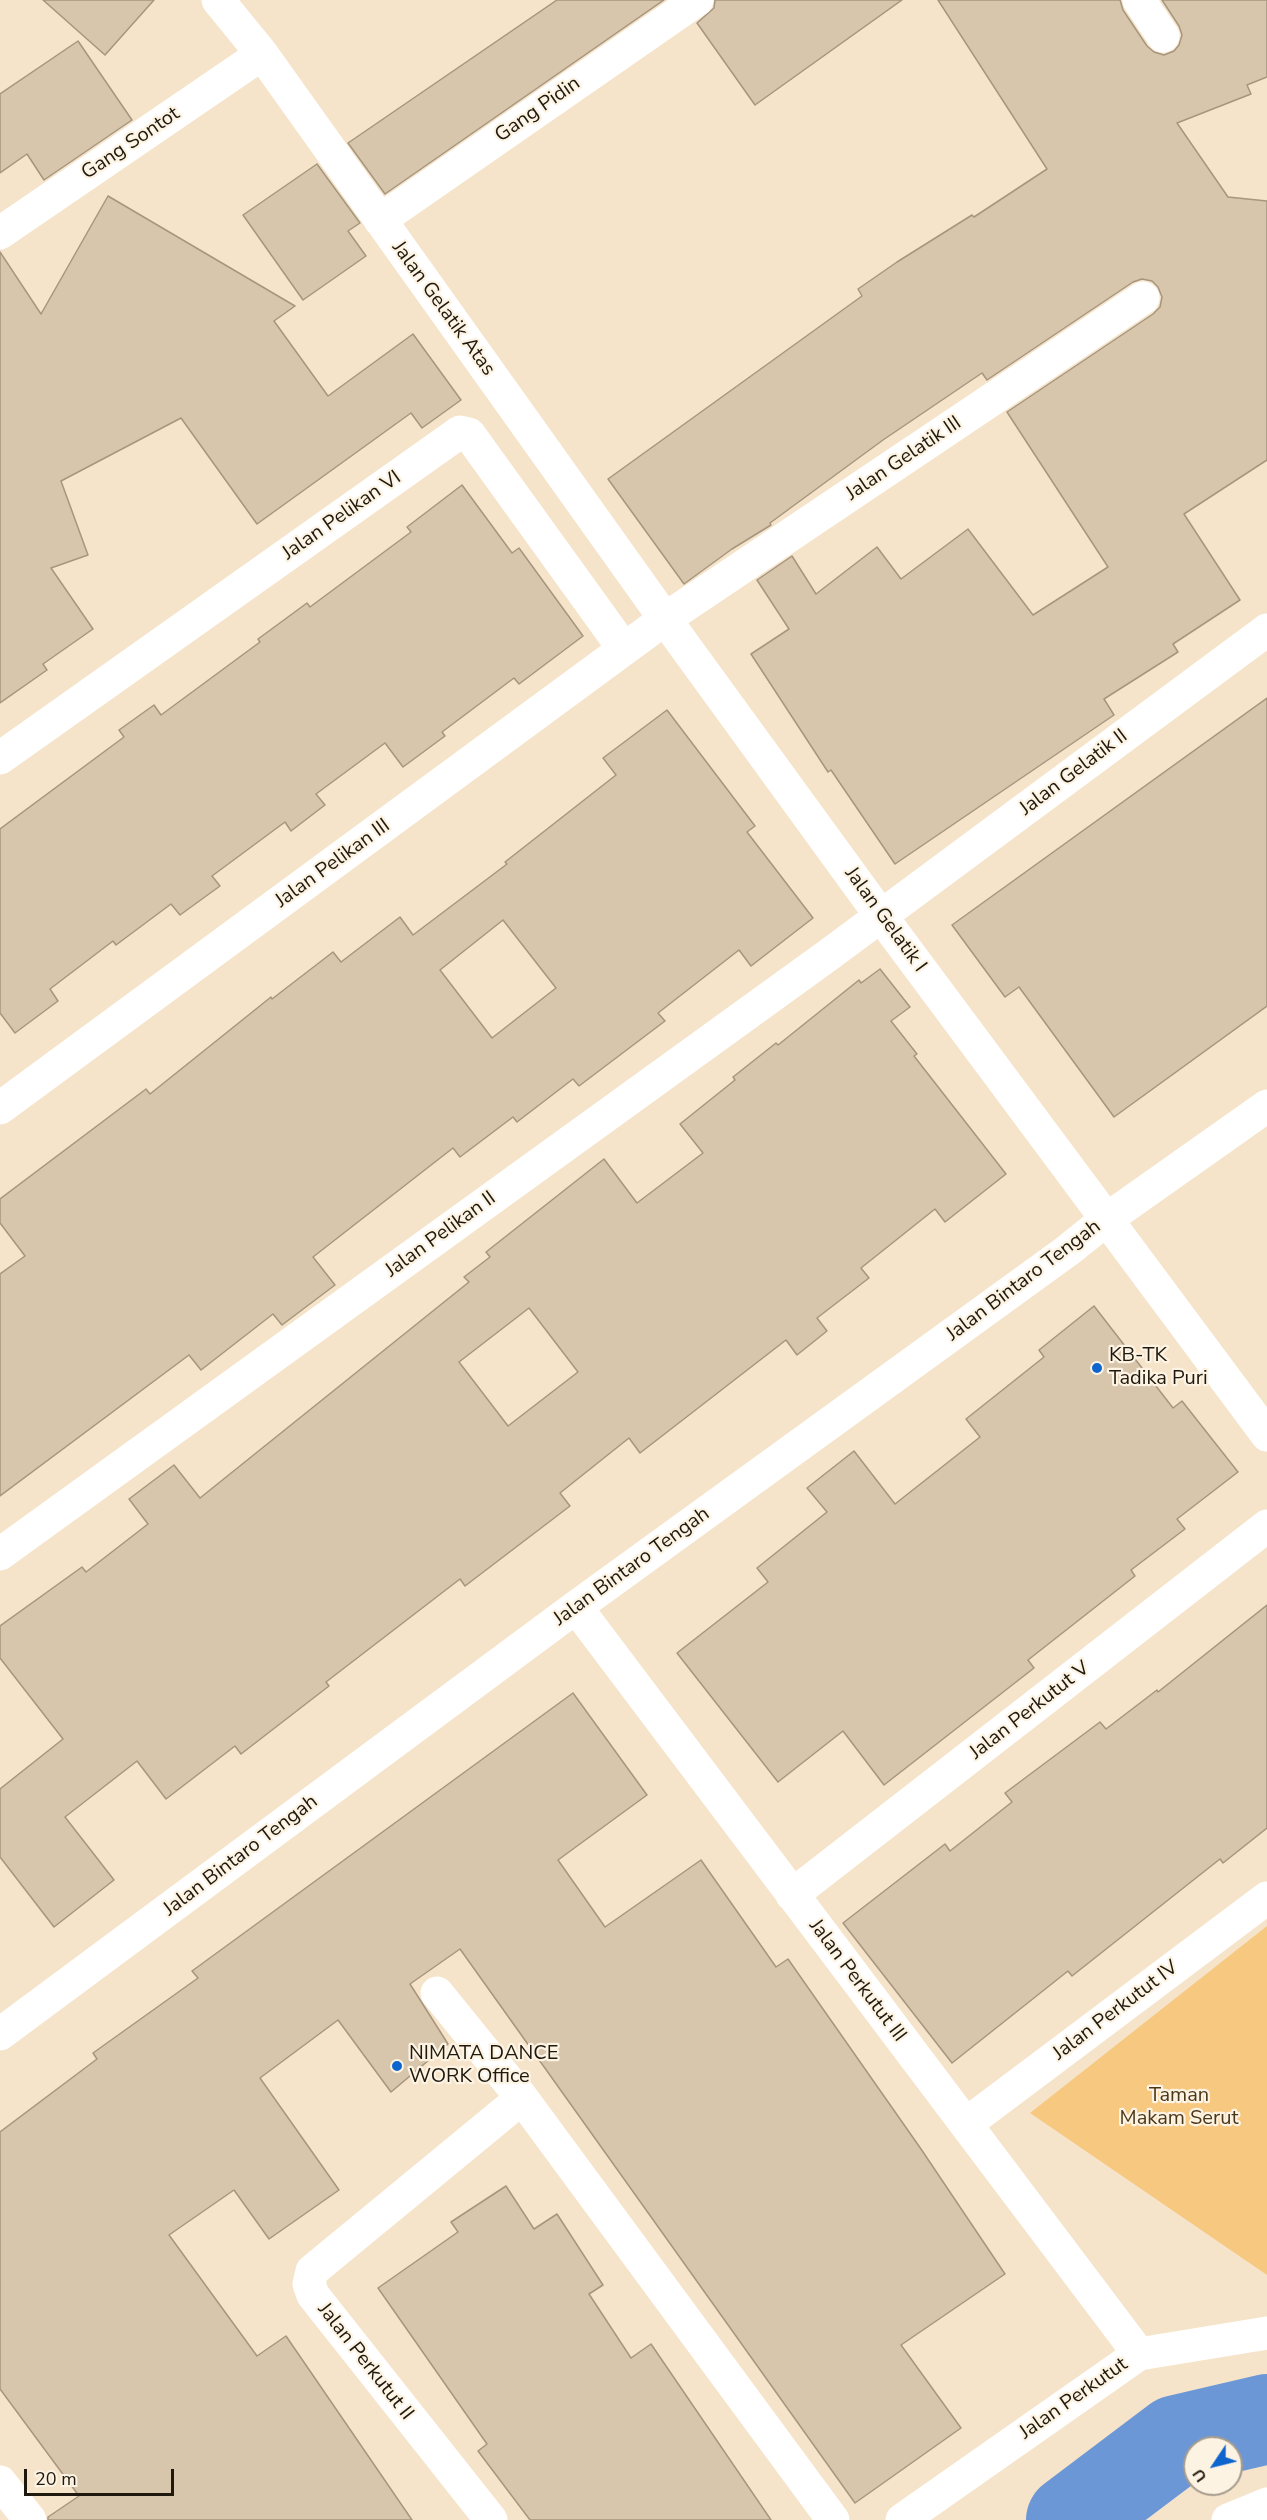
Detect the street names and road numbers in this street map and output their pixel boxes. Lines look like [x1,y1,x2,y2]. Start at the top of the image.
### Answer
street label: Gang Pidin [491,72,585,148]
street label: Gang Sontot [77,102,185,186]
street label: Jalan Gelatik Atas [386,237,500,381]
street label: Jalan Gelatik III [842,412,966,506]
street label: Jalan Pelikan VI [278,466,406,566]
street label: Jalan Gelatik II [1015,725,1133,821]
street label: Jalan Pelikan III [271,814,395,914]
street label: Jalan Gelatik I [839,863,931,977]
street label: Jalan Pelikan II [381,1187,501,1283]
street label: Jalan Bintaro Tengah [942,1215,1106,1347]
street label: Jalan Bintaro Tengah [549,1502,715,1632]
street label: Jalan Perkutut V [965,1657,1095,1765]
street label: Jalan Bintaro Tengah [159,1790,323,1922]
street label: Jalan Perkutut III [803,1915,911,2047]
street label: Jalan Perkutut IV [1049,1956,1183,2066]
street label: Jalan Perkutut II [312,2299,418,2425]
street label: Jalan Perkutut [1015,2353,1133,2445]

